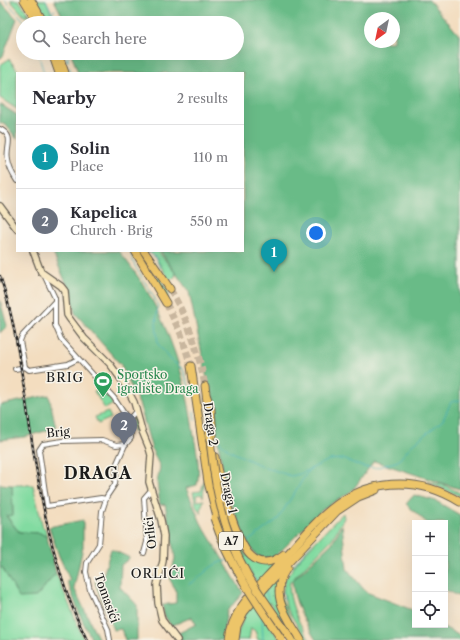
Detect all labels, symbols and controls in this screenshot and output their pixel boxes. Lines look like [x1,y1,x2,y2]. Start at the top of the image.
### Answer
north arrow [364,12,400,48]
search box [16,16,244,60]
icon: search [30,27,52,49]
text: Search here [62,29,147,48]
text: Nearby [32,88,96,108]
text: 2 results [177,90,228,106]
text: Solin [70,139,110,158]
text: 1 [42,149,48,165]
text: 110 m [193,149,228,165]
text: Place [70,158,103,174]
text: Kapelica [70,203,137,222]
text: 2 [41,213,49,229]
text: 550 m [190,213,228,229]
text: Church · Brig [70,222,152,238]
your location [306,223,326,243]
pin: 1 [261,239,287,272]
place label: Sportsko igralište Draga [117,367,199,396]
district label: BRIG [46,369,84,385]
sports icon: Sportsko igralište Draga [92,370,114,398]
street label: Draga 2 [201,401,221,447]
pin: 2 [111,412,137,445]
street label: Brig [46,423,71,440]
district label: DRAGA [64,463,132,483]
street label: Draga 1 [217,471,241,515]
street label: Orlići [141,516,159,550]
map controls [412,520,448,628]
button: + [412,520,448,556]
road number: A7 [219,532,243,550]
button: − [412,556,448,592]
district label: ORLIĆI [131,565,185,581]
street label: Tomasići [91,571,123,625]
button: locate [412,592,448,628]

